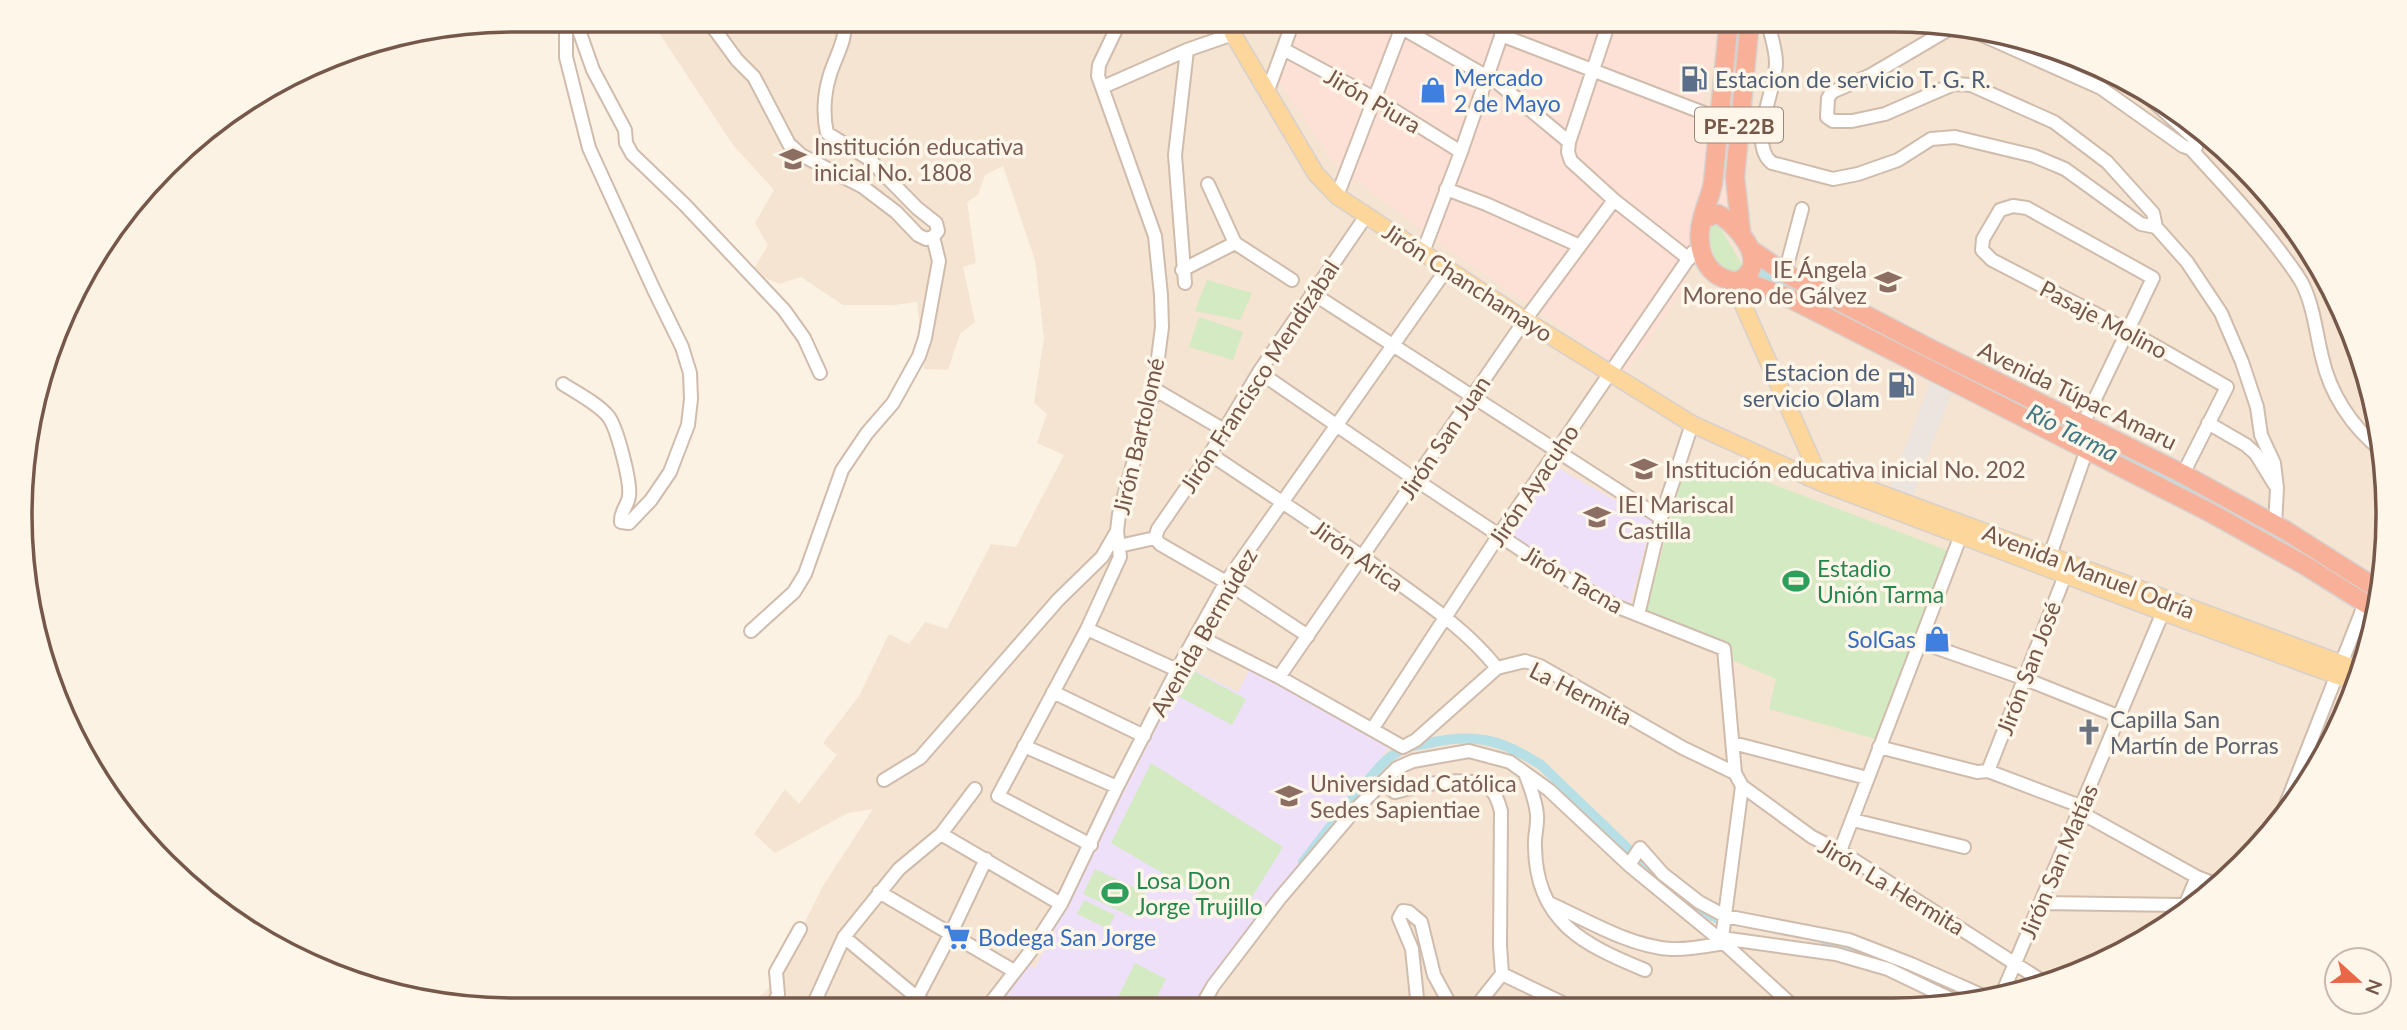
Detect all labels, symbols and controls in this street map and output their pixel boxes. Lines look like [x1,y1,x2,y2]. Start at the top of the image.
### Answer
street label: Jirón Piura [1320,61,1426,139]
place label: Mercado 2 de Mayo [1454,63,1561,117]
fuel station icon: Estacion de servicio T. G. R. [1679,64,1709,94]
place label: Estacion de servicio T. G. R. [1715,65,1991,93]
shop icon: Mercado 2 de Mayo [1418,75,1448,105]
road number: PE-22B [1695,108,1783,142]
place label: Institución educativa inicial No. 1808 [814,132,1024,186]
school or university icon: Institución educativa inicial No. 1808 [778,144,808,174]
street label: Jirón Chanchamayo [1378,217,1558,347]
street label: Jirón Francisco Mendizábal [1173,255,1345,497]
place label: IE Ángela Moreno de Gálvez [1683,255,1867,309]
school or university icon: IE Ángela Moreno de Gálvez [1873,267,1903,297]
street label: Pasaje Molino [2035,274,2173,364]
street label: Avenida Túpac Amaru [1974,335,2182,455]
street label: Jirón Bartolomé [1106,355,1170,517]
place label: Estacion de servicio Olam [1743,358,1880,412]
street label: Jirón San Juan [1392,370,1496,504]
fuel station icon: Estacion de servicio Olam [1886,370,1916,400]
water label: Río Tarma [2022,397,2124,467]
street label: Jirón Ayacuho [1482,419,1584,551]
school or university icon: Institución educativa inicial No. 202 [1629,454,1659,484]
place label: Institución educativa inicial No. 202 [1665,455,2025,483]
place label: IEI Mariscal Castilla [1618,490,1734,544]
school or university icon: IEI Mariscal Castilla [1582,502,1612,532]
street label: Jirón Arica [1307,513,1409,597]
street label: Avenida Manuel Odría [1979,518,2199,624]
street label: Jirón Tacna [1518,539,1628,619]
street label: Avenida Bermúdez [1144,543,1262,721]
place label: Estadio Unión Tarma [1817,554,1944,608]
sports icon: Estadio Unión Tarma [1781,566,1811,596]
street label: Jirón San José [1990,597,2066,739]
shop icon: SolGas [1922,624,1952,654]
place label: SolGas [1847,625,1916,653]
street label: La Hermita [1525,655,1637,731]
place label: Capilla San Martín de Porras [2110,705,2279,759]
church icon: Capilla San Martín de Porras [2074,717,2104,747]
place label: Universidad Católica Sedes Sapientiae [1310,769,1517,823]
street label: Jirón San Matías [2013,780,2103,942]
school or university icon: Universidad Católica Sedes Sapientiae [1274,781,1304,811]
street label: Jirón La Hermita [1814,831,1970,941]
place label: Losa Don Jorge Trujillo [1136,866,1263,920]
sports icon: Losa Don Jorge Trujillo [1100,878,1130,908]
supermarket icon: Bodega San Jorge [942,922,972,952]
place label: Bodega San Jorge [978,923,1156,951]
north arrow [2323,946,2393,1016]
text: N [2361,976,2388,998]

